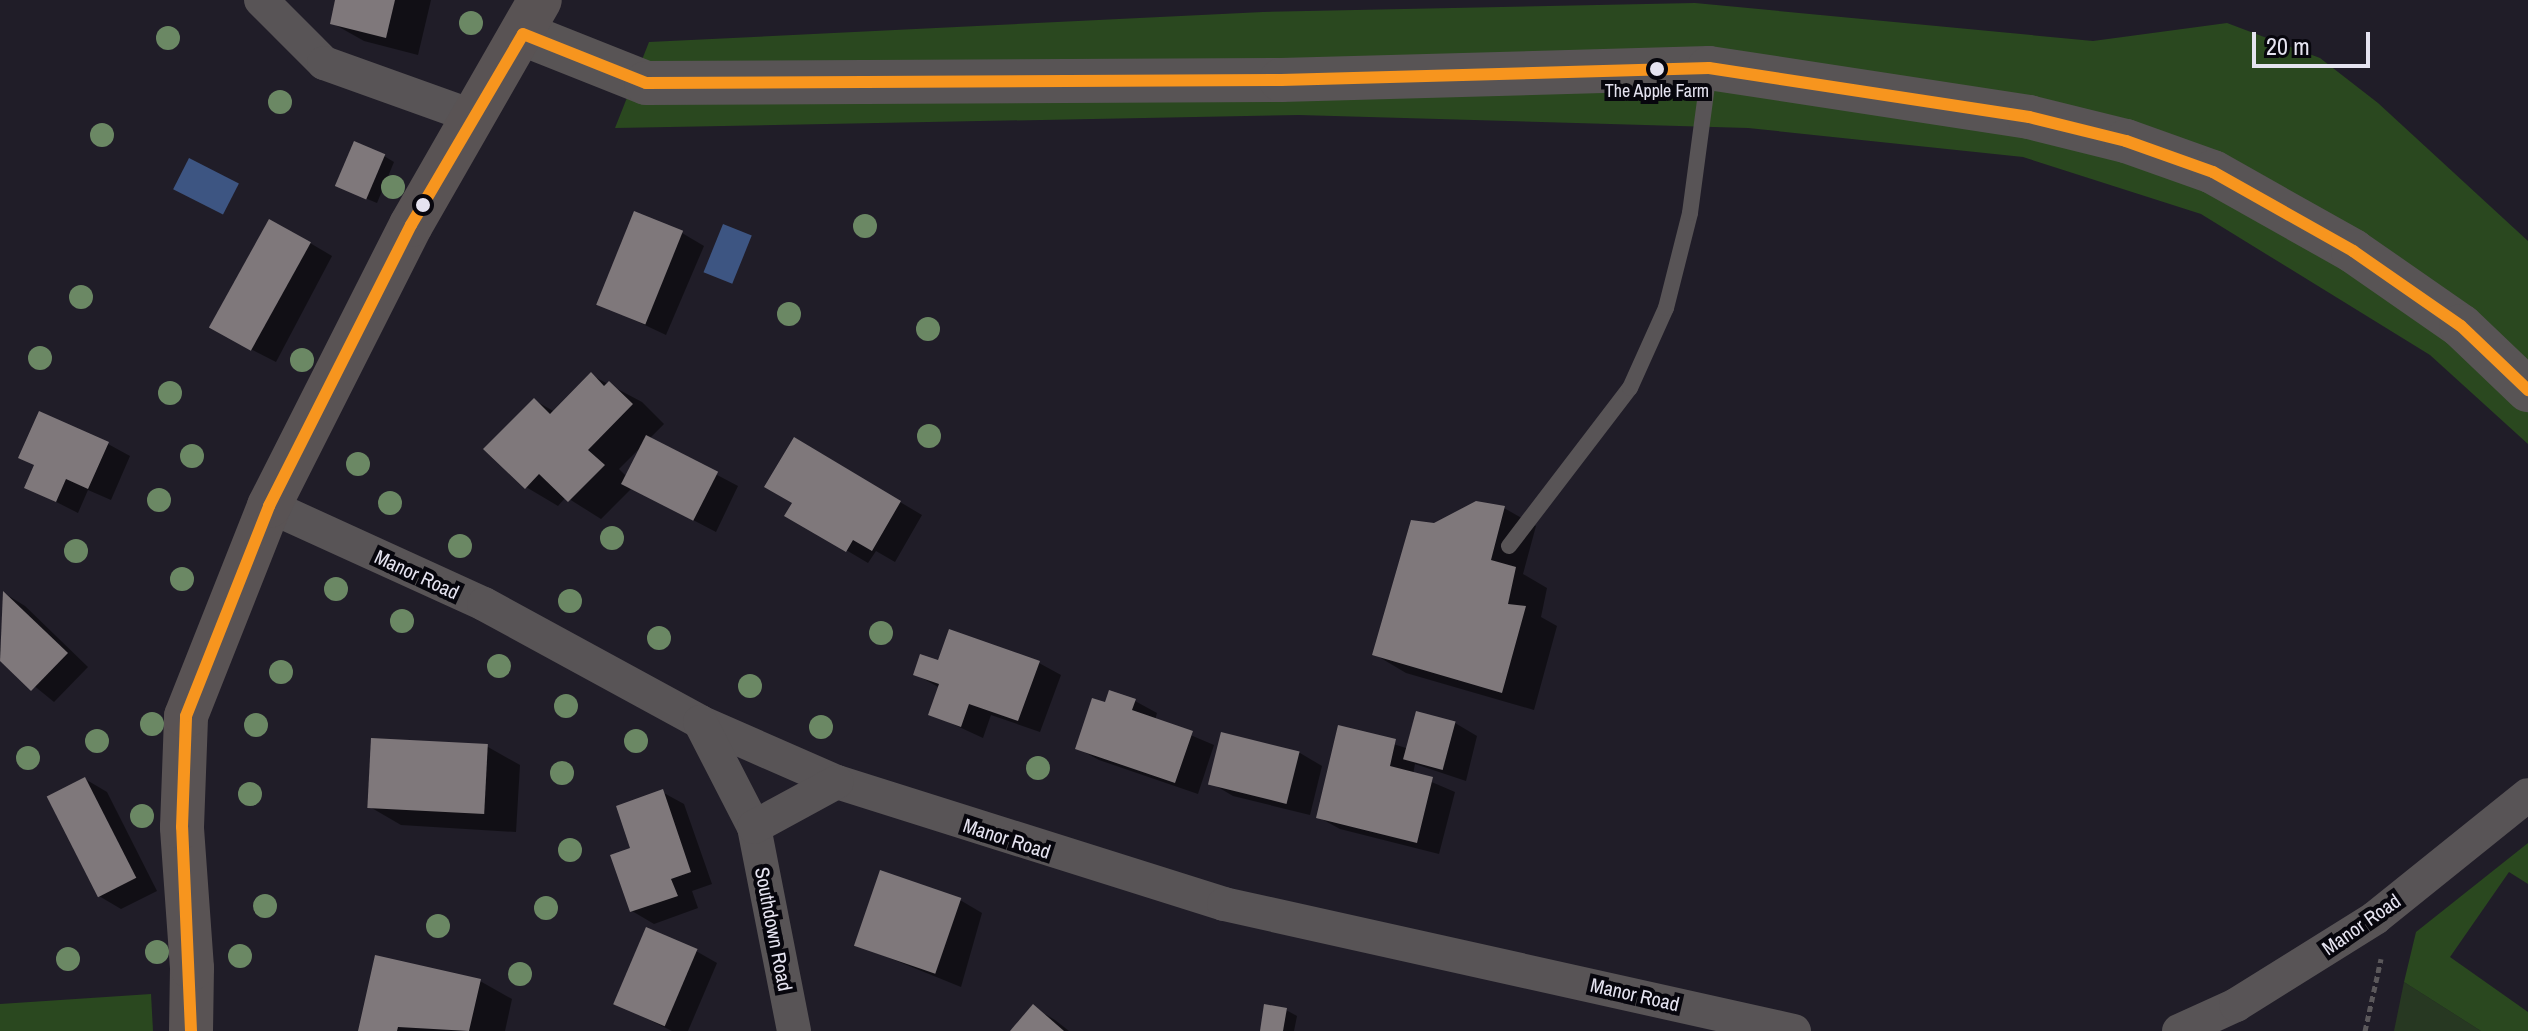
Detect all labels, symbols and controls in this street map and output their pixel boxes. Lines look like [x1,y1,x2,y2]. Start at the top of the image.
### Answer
scale bar [2256,16,2374,66]
text: 20 m [2266,30,2310,62]
marker: The Apple Farm [1649,61,1665,77]
place label: The Apple Farm [1604,80,1710,102]
unlabelled marker [415,197,431,213]
street label: Manor Road [371,544,463,604]
street label: Manor Road [960,813,1054,863]
street label: Southdown Road [750,865,798,993]
street label: Manor Road [2317,888,2405,960]
street label: Manor Road [1588,972,1682,1016]

